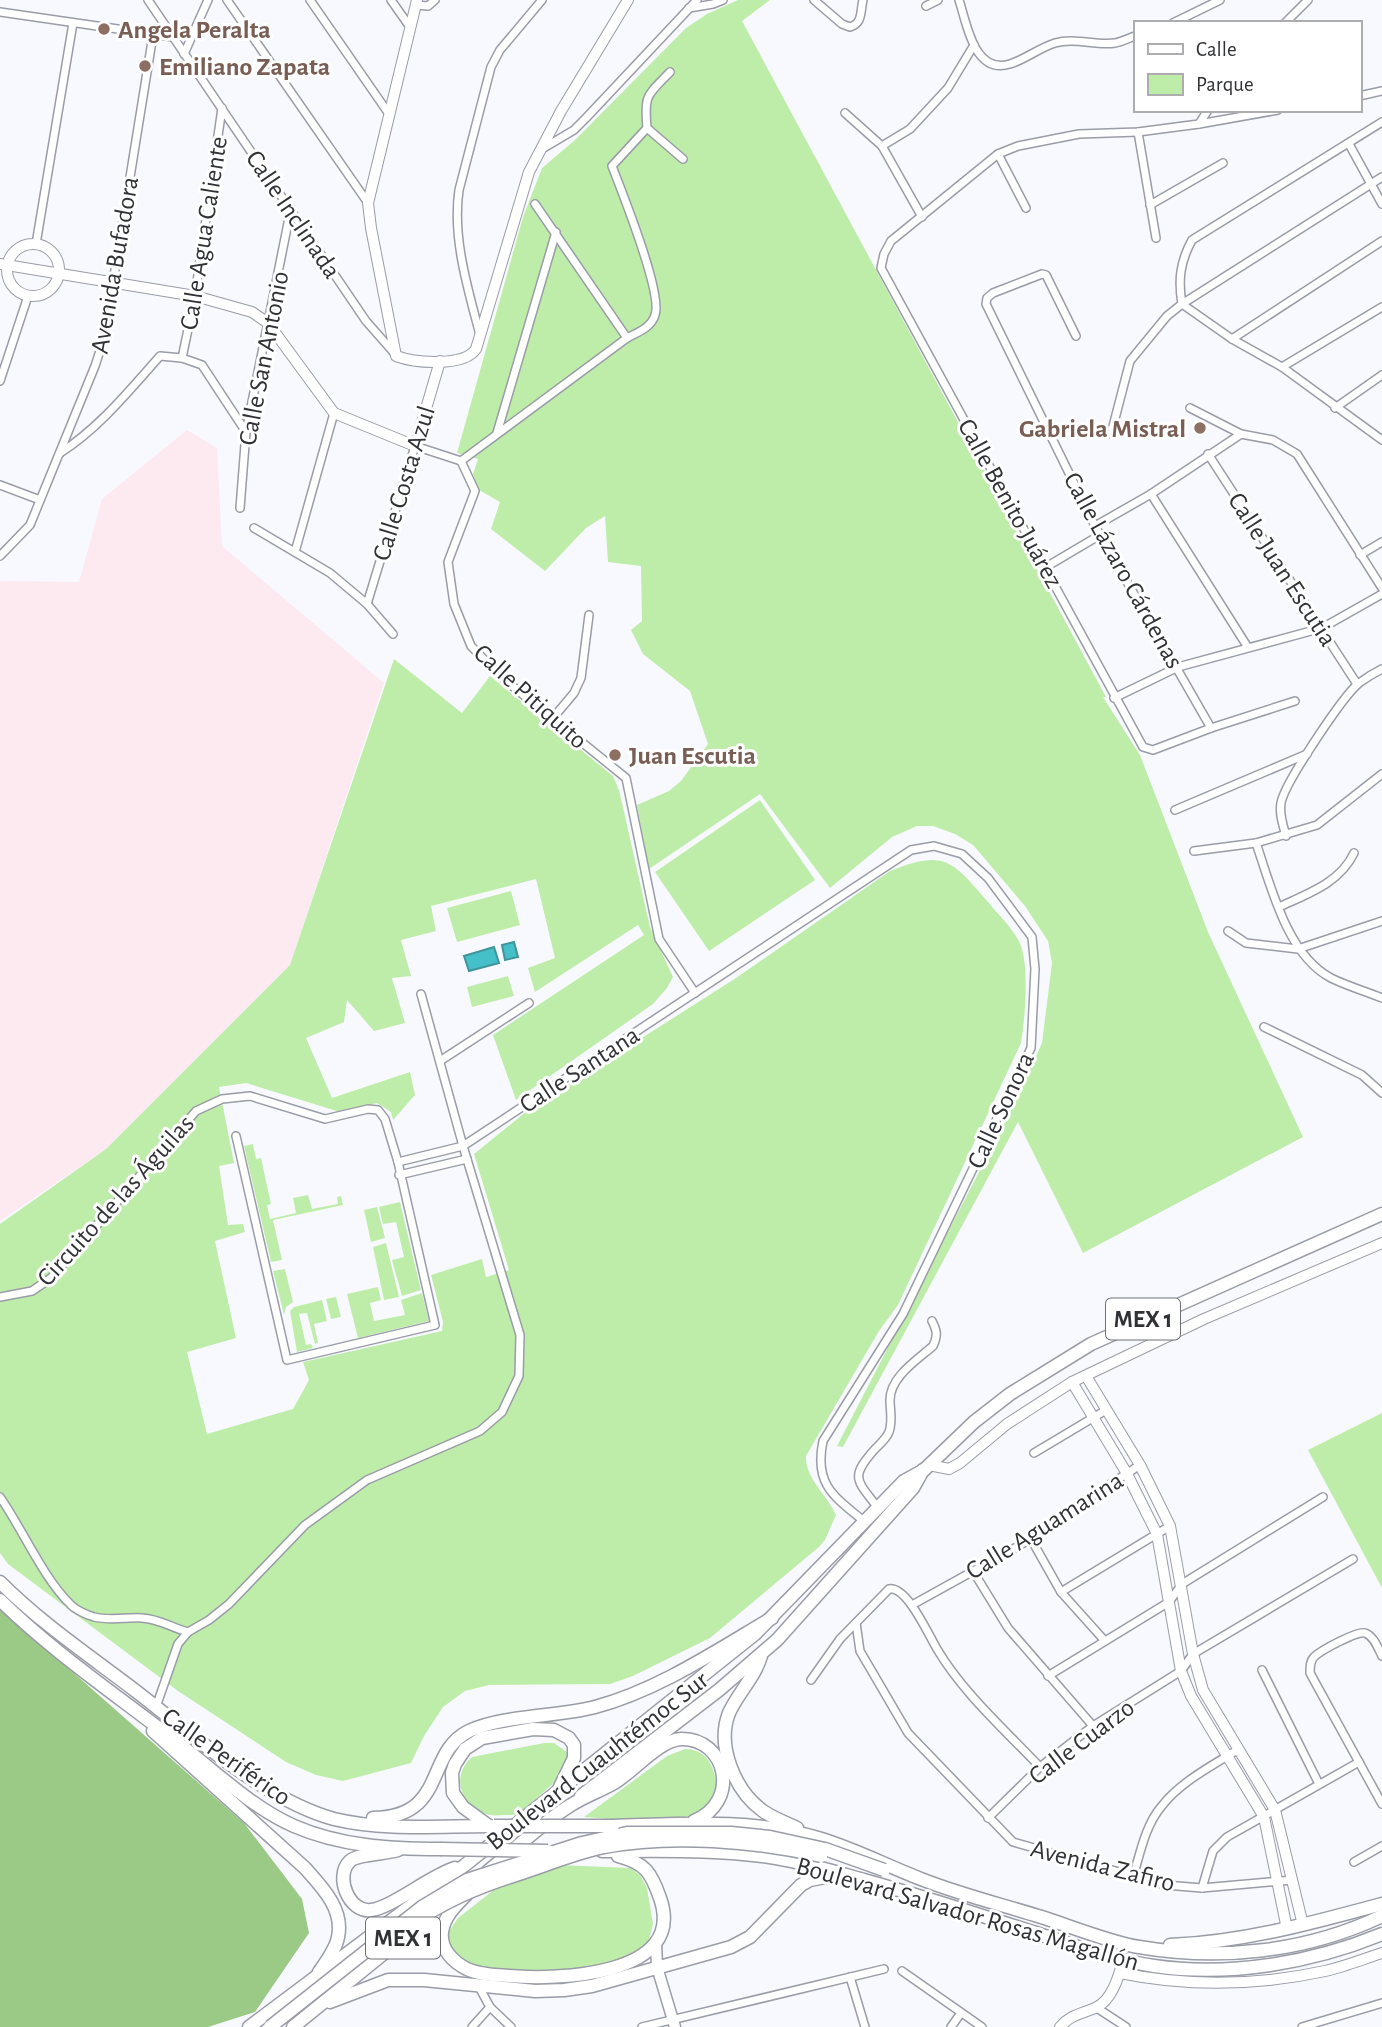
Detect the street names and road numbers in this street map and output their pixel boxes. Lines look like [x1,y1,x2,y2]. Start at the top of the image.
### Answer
street label: Calle Agua Caliente [176,135,232,332]
street label: Calle Inclinada [241,146,345,283]
street label: Avenida Bufadora [87,175,143,356]
street label: Calle San Antonio [234,269,294,448]
street label: Calle Costa Azul [368,403,440,564]
street label: Calle Benito Juárez [953,415,1067,592]
street label: Calle Lázaro Cárdenas [1059,468,1188,673]
street label: Calle Juan Escutia [1223,488,1341,651]
street label: Calle Pitiquito [469,639,592,754]
street label: Calle Santana [515,1022,644,1118]
street label: Calle Sonora [963,1048,1039,1173]
street label: Circuito de las Águilas [31,1109,199,1291]
road number: MEX 1 [1106,1298,1180,1339]
street label: Calle Aguamarina [961,1467,1128,1585]
street label: Boulevard Cuauhtémoc Sur [482,1666,714,1855]
street label: Calle Cuarzo [1024,1694,1139,1790]
street label: Calle Periférico [157,1703,296,1811]
street label: Avenida Zafiro [1028,1835,1178,1896]
street label: Boulevard Salvador Rosas Magallón [793,1853,1142,1975]
road number: MEX 1 [366,1917,440,1958]

